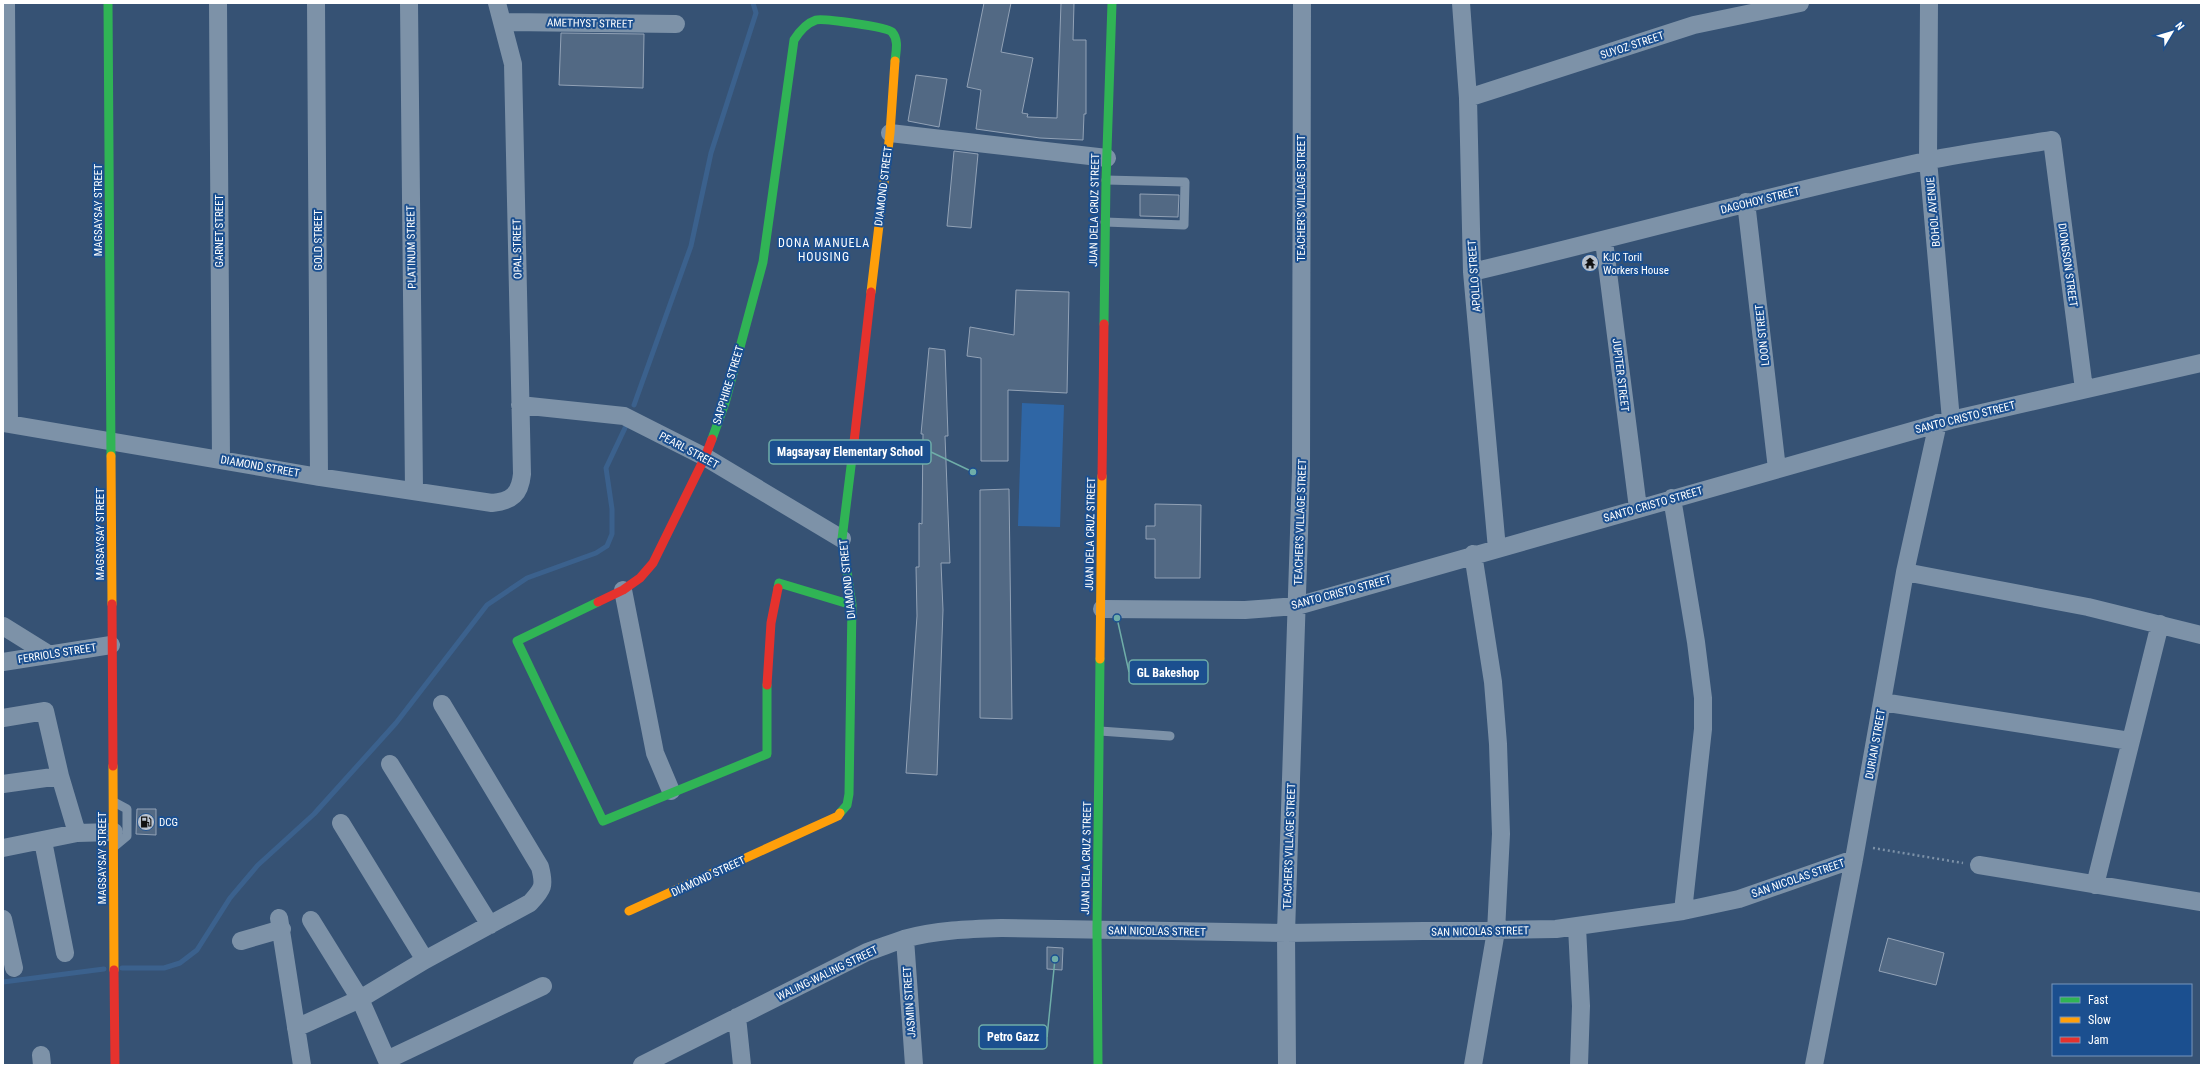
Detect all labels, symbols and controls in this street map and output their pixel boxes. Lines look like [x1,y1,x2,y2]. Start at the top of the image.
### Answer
north arrow [2152,12,2192,52]
street label: AMETHYST STREET [547,16,633,31]
text: N [2172,19,2187,33]
street label: SUYOZ STREET [1599,29,1666,62]
street label: TEACHER'S VILLAGE STREET [1295,135,1308,261]
street label: DIAMOND STREET [872,145,895,227]
street label: JUAN DELA CRUZ STREET [1087,153,1102,267]
street label: MAGSAYSAY STREET [92,164,105,256]
street label: BOHOL AVENUE [1924,176,1943,247]
street label: DAGOHOY STREET [1719,184,1801,217]
street label: GARNET STREET [213,194,226,268]
street label: PLATINUM STREET [404,205,419,289]
street label: GOLD STREET [312,209,325,271]
street label: OPAL STREET [510,219,525,279]
street label: DIONGSON STREET [2055,222,2080,308]
district label: DONA MANUELA HOUSING [778,236,870,264]
street label: APOLLO STREET [1465,239,1484,313]
place label: KJC Toril Workers House [1603,251,1669,277]
temple icon: KJC Toril Workers House [1580,253,1600,273]
street label: LOON STREET [1753,303,1772,366]
street label: JUPITER STREET [1610,338,1631,413]
street label: SAPPHIRE STREET [710,344,747,426]
street label: SANTO CRISTO STREET [1914,399,2017,436]
street label: PEARL STREET [657,429,721,472]
callout: Magsaysay Elementary School [769,440,931,464]
text: Magsaysay Elementary School [777,445,923,459]
street label: DIAMOND STREET [219,453,301,480]
street label: TEACHER'S VILLAGE STREET [1292,458,1309,585]
street label: JUAN DELA CRUZ STREET [1083,477,1098,591]
street label: SANTO CRISTO STREET [1602,484,1705,525]
street label: MAGSAYSAY STREET [94,488,107,580]
street label: DIAMOND STREET [837,538,858,619]
street label: SANTO CRISTO STREET [1290,573,1393,612]
street label: FERRIOLS STREET [17,641,98,666]
callout: GL Bakeshop [1129,660,1208,684]
text: GL Bakeshop [1137,666,1199,680]
street label: DURIAN STREET [1863,708,1888,780]
street label: TEACHER'S VILLAGE STREET [1281,782,1298,909]
street label: JUAN DELA CRUZ STREET [1079,801,1094,915]
street label: MAGSAYSAY STREET [96,812,109,904]
fuel station icon: DCG [136,812,156,832]
place label: DCG [159,816,178,829]
street label: DIAMOND STREET [669,854,747,899]
street label: SAN NICOLAS STREET [1750,856,1847,901]
street label: SAN NICOLAS STREET [1108,924,1206,939]
street label: SAN NICOLAS STREET [1431,924,1529,939]
street label: WALING-WALING STREET [775,943,880,1004]
street label: JASMIN STREET [900,965,918,1038]
legend [2052,984,2192,1056]
text: Fast [2088,993,2109,1007]
text: Slow [2088,1013,2111,1027]
callout: Petro Gazz [979,1025,1047,1049]
text: Petro Gazz [987,1030,1039,1044]
text: Jam [2088,1033,2109,1047]

